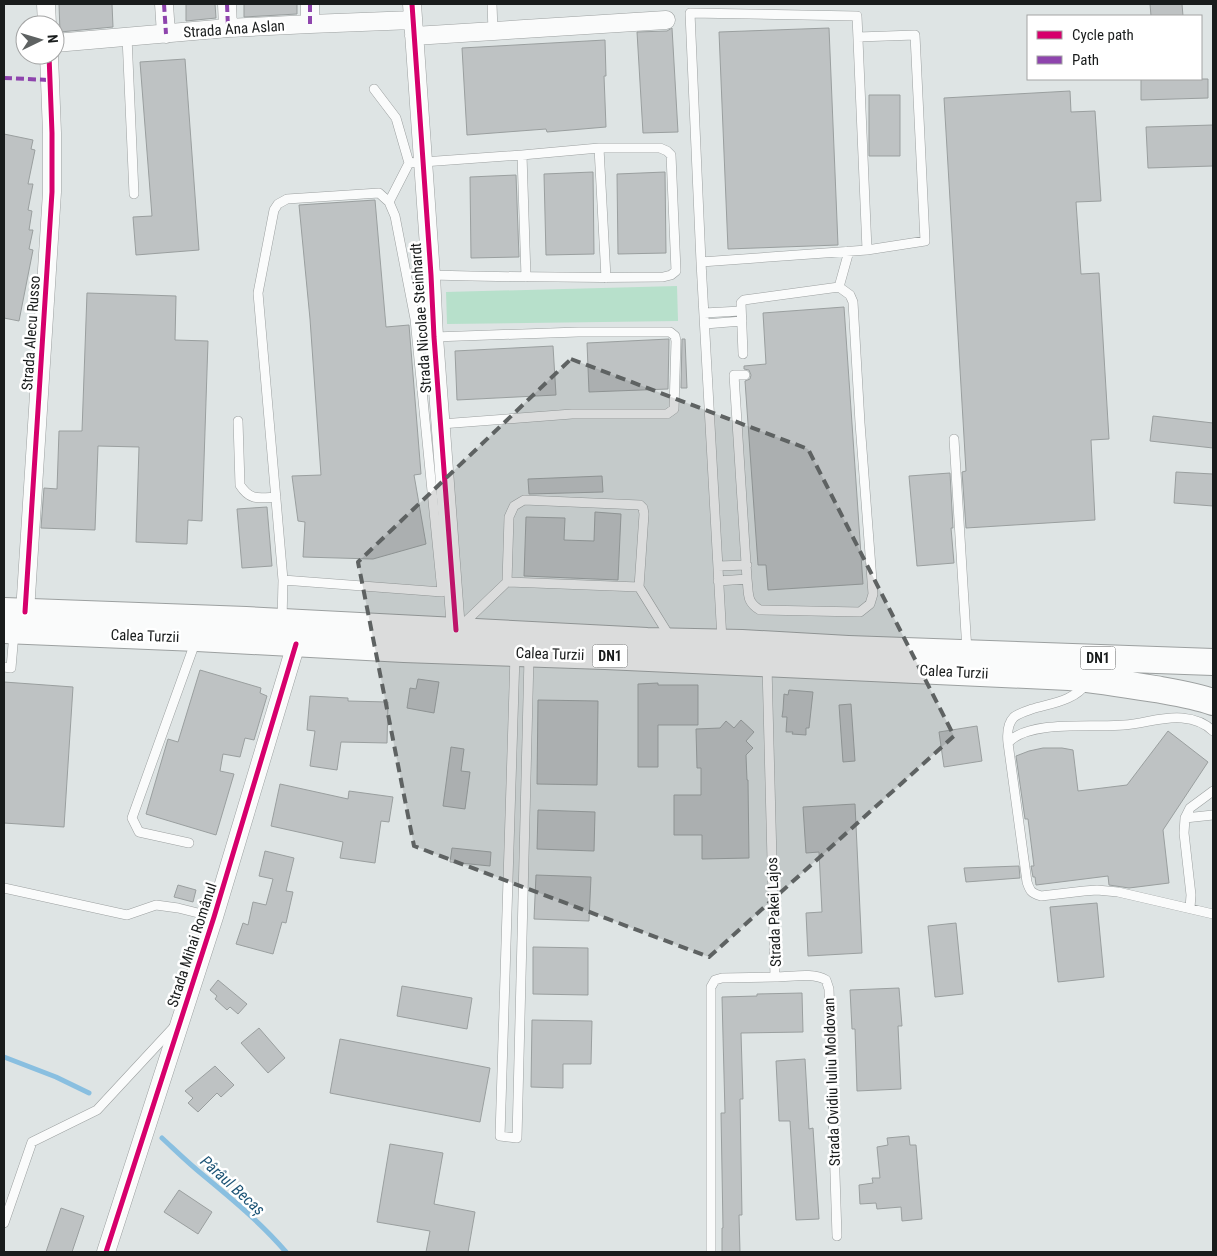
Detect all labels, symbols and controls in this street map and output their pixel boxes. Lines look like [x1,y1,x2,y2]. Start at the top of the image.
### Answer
north arrow [15,15,65,65]
legend [1027,15,1202,80]
street label: Strada Ana Aslan [183,16,285,42]
text: Cycle path [1072,26,1134,44]
text: N [45,34,61,44]
text: Path [1072,51,1099,69]
street label: Strada Nicolae Steinhardt [407,242,435,394]
street label: Strada Alecu Russo [18,275,44,391]
street label: Calea Turzii [110,626,180,646]
street label: Calea Turzii [515,644,585,664]
road number: DN1 [592,644,628,668]
road number: DN1 [1080,646,1116,670]
street label: Calea Turzii [919,661,989,683]
street label: Strada Pakei Lajos [763,857,785,967]
street label: Strada Mihai Românul [163,881,221,1009]
street label: Strada Ovidiu Iuliu Moldovan [820,997,844,1167]
water label: Pârâul Becaș [196,1152,269,1220]

